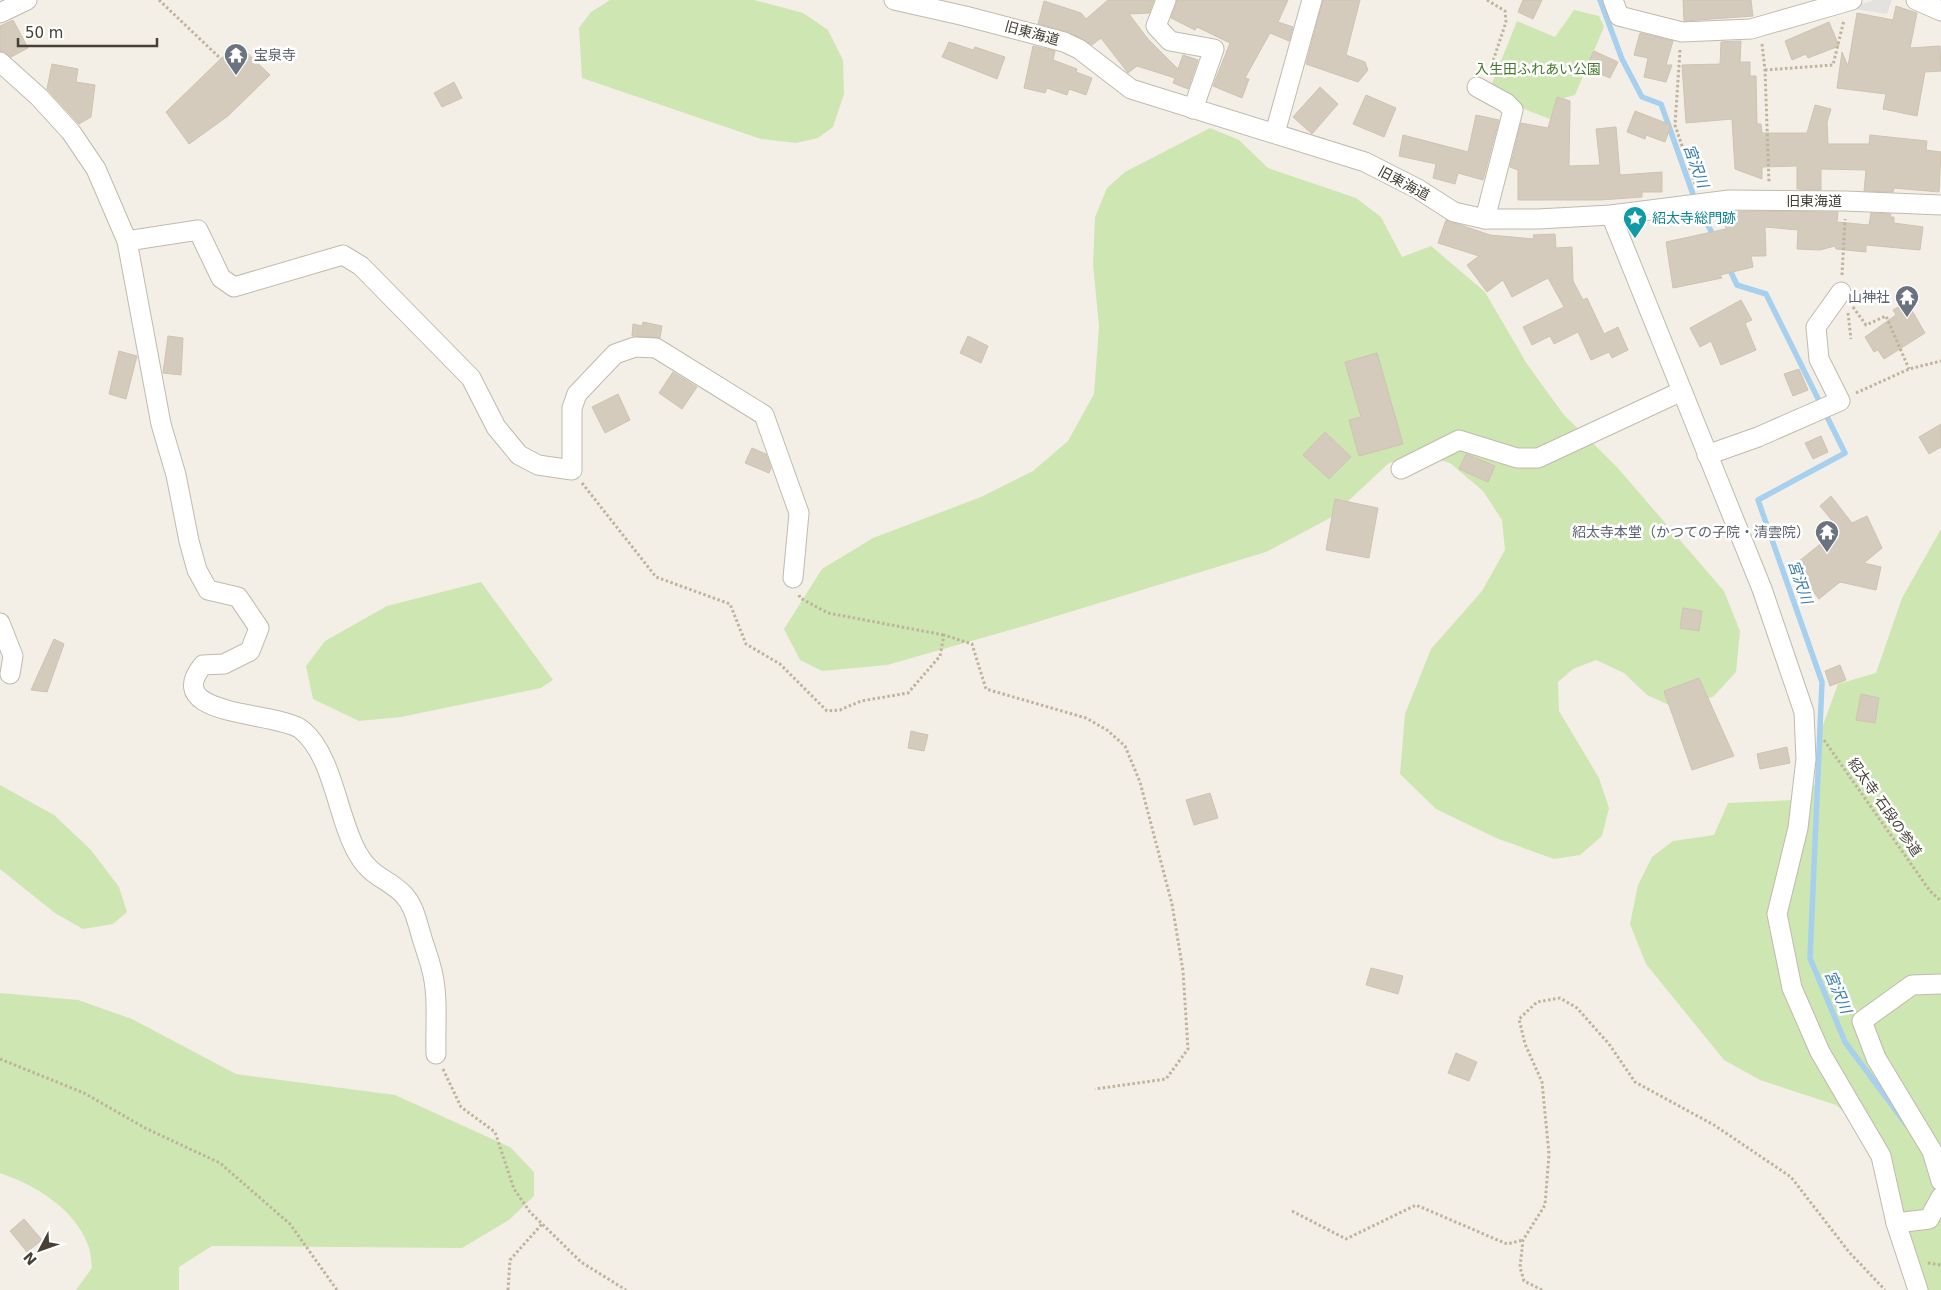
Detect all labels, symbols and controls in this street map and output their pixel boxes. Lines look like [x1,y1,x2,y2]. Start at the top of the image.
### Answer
scale bar [18,15,156,47]
street label: 旧東海道 [1003,18,1061,48]
text: 50 m [25,24,63,42]
temple icon: 宝泉寺 [223,42,249,76]
place label: 宝泉寺 [254,47,296,63]
park label: 入生田ふれあい公園 [1475,61,1601,77]
water label: 宮沢川 [1680,142,1713,192]
street label: 旧東海道 [1376,163,1432,203]
street label: 旧東海道 [1786,193,1842,209]
place icon: 紹太寺総門跡 [1622,205,1648,239]
place label: 紹太寺総門跡 [1652,210,1736,226]
temple icon: 山神社 [1894,284,1920,318]
place label: 山神社 [1848,289,1890,305]
temple icon: 紹太寺本堂（かつての子院・清雲院） [1814,519,1840,553]
place label: 紹太寺本堂（かつての子院・清雲院） [1572,524,1810,540]
water label: 宮沢川 [1784,558,1816,608]
street label: 紹太寺 石段の参道 [1845,755,1925,859]
water label: 宮沢川 [1821,968,1856,1018]
north arrow [15,1225,65,1275]
text: N [20,1249,40,1268]

